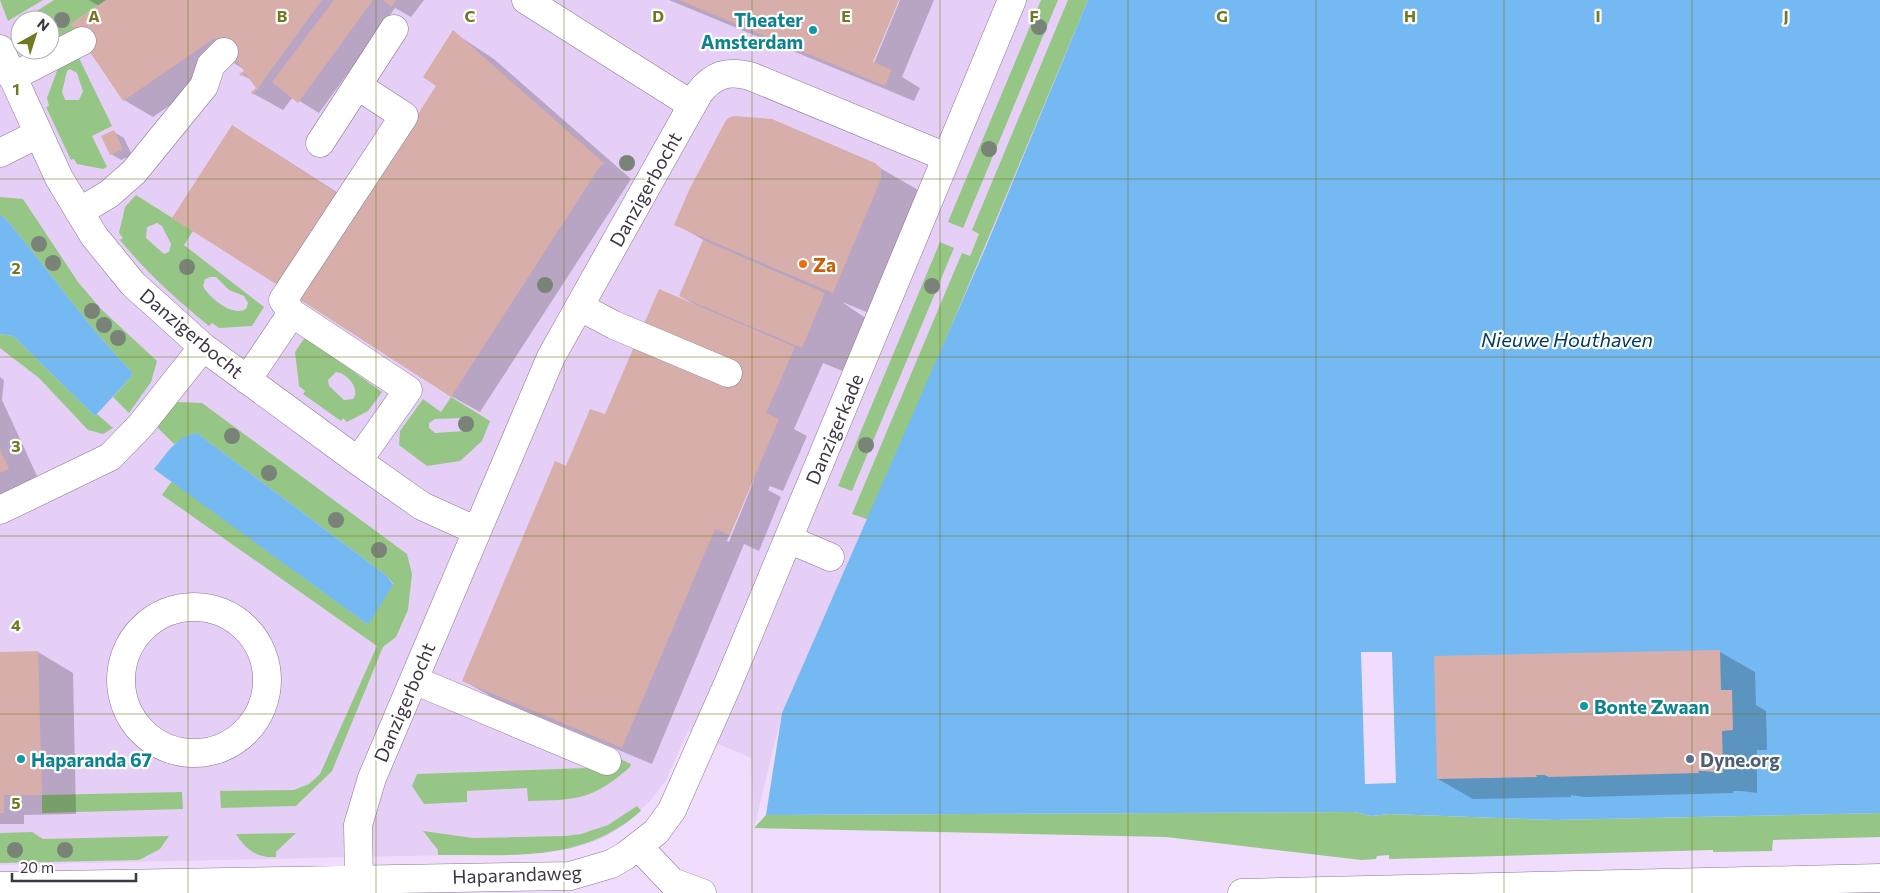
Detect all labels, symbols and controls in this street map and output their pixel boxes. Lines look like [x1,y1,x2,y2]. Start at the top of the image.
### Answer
text: A [88,6,100,25]
text: B [277,6,288,25]
text: C [465,6,476,25]
text: D [652,6,664,25]
text: E [841,6,851,25]
text: F [1029,6,1039,25]
text: G [1216,6,1228,25]
text: H [1404,6,1416,25]
text: I [1595,6,1601,25]
text: J [1783,6,1789,25]
place label: Theater Amsterdam [701,8,803,53]
north arrow [10,10,60,60]
text: N [34,15,53,34]
marker: Theater Amsterdam [807,24,819,36]
text: 1 [12,79,20,98]
street label: Danzigerbocht [604,127,686,250]
place label: Za [813,253,836,276]
text: 2 [11,258,21,277]
marker: Za [797,258,809,270]
street label: Danzigerbocht [136,283,248,383]
water label: Nieuwe Houthaven [1481,327,1653,351]
street label: Danzigerkade [800,370,868,488]
text: 3 [11,436,21,455]
text: 4 [11,615,21,634]
street label: Danzigerbocht [368,639,440,765]
place label: Bonte Zwaan [1594,695,1709,718]
marker: Bonte Zwaan [1578,700,1590,712]
place label: Haparanda 67 [31,748,152,771]
place label: Dyne.org [1700,748,1780,771]
marker: Haparanda 67 [15,753,27,765]
marker: Dyne.org [1684,753,1696,765]
text: 5 [11,793,21,812]
scale bar [12,850,136,882]
text: 20 m [20,858,54,876]
street label: Haparandaweg [452,860,582,888]

